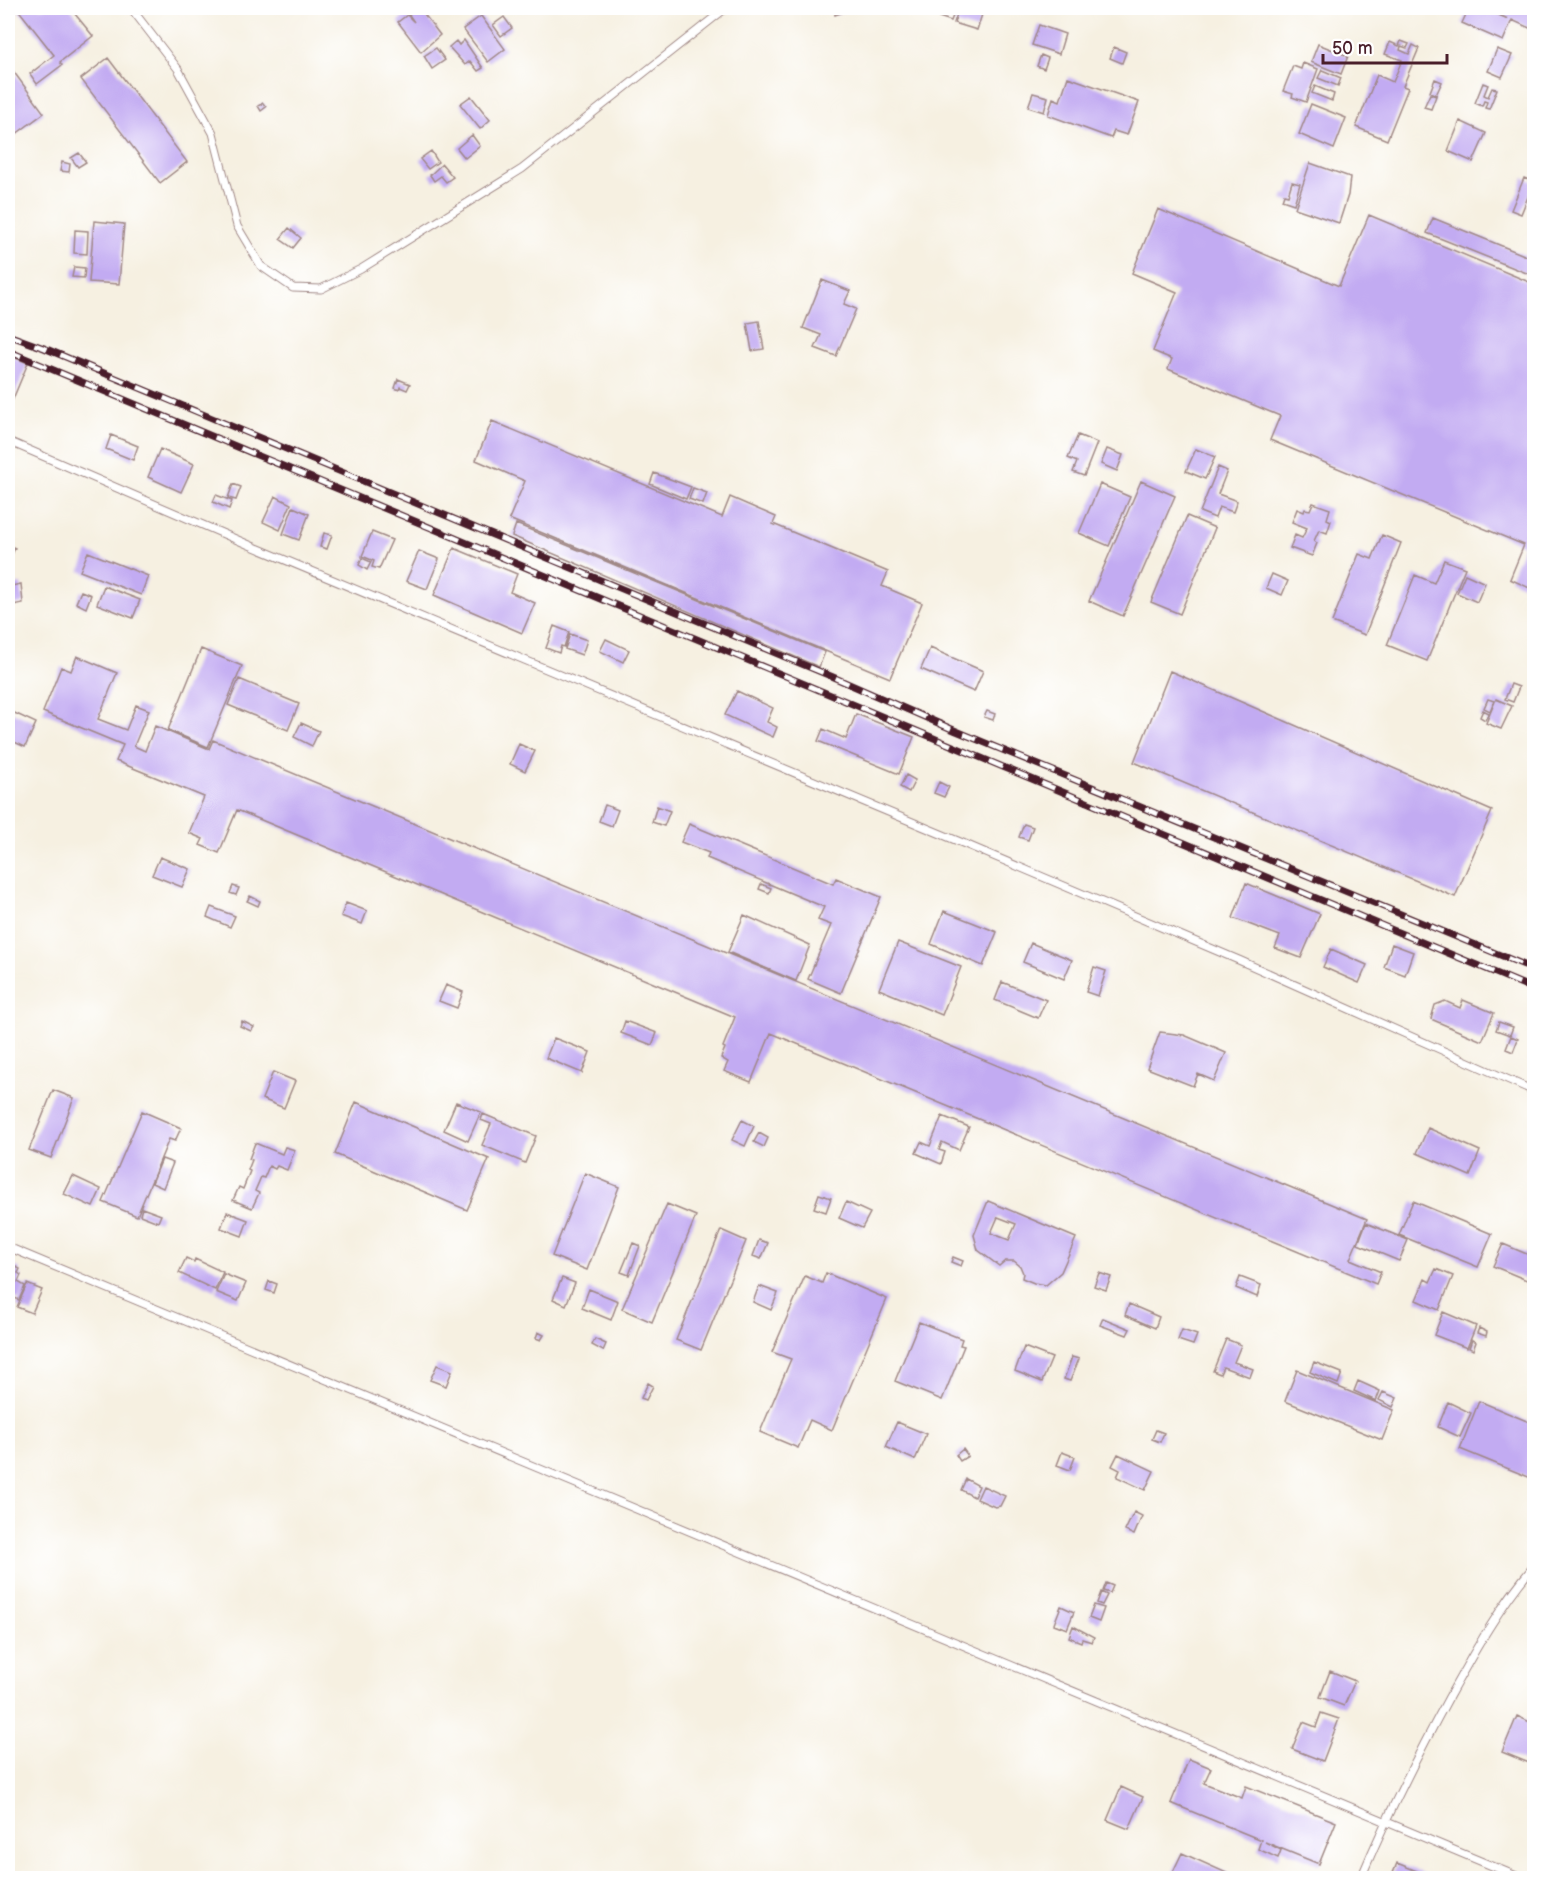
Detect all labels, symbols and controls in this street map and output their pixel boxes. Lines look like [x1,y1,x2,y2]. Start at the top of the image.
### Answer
scale bar [1323,27,1448,65]
text: 50 m [1332,38,1373,59]

